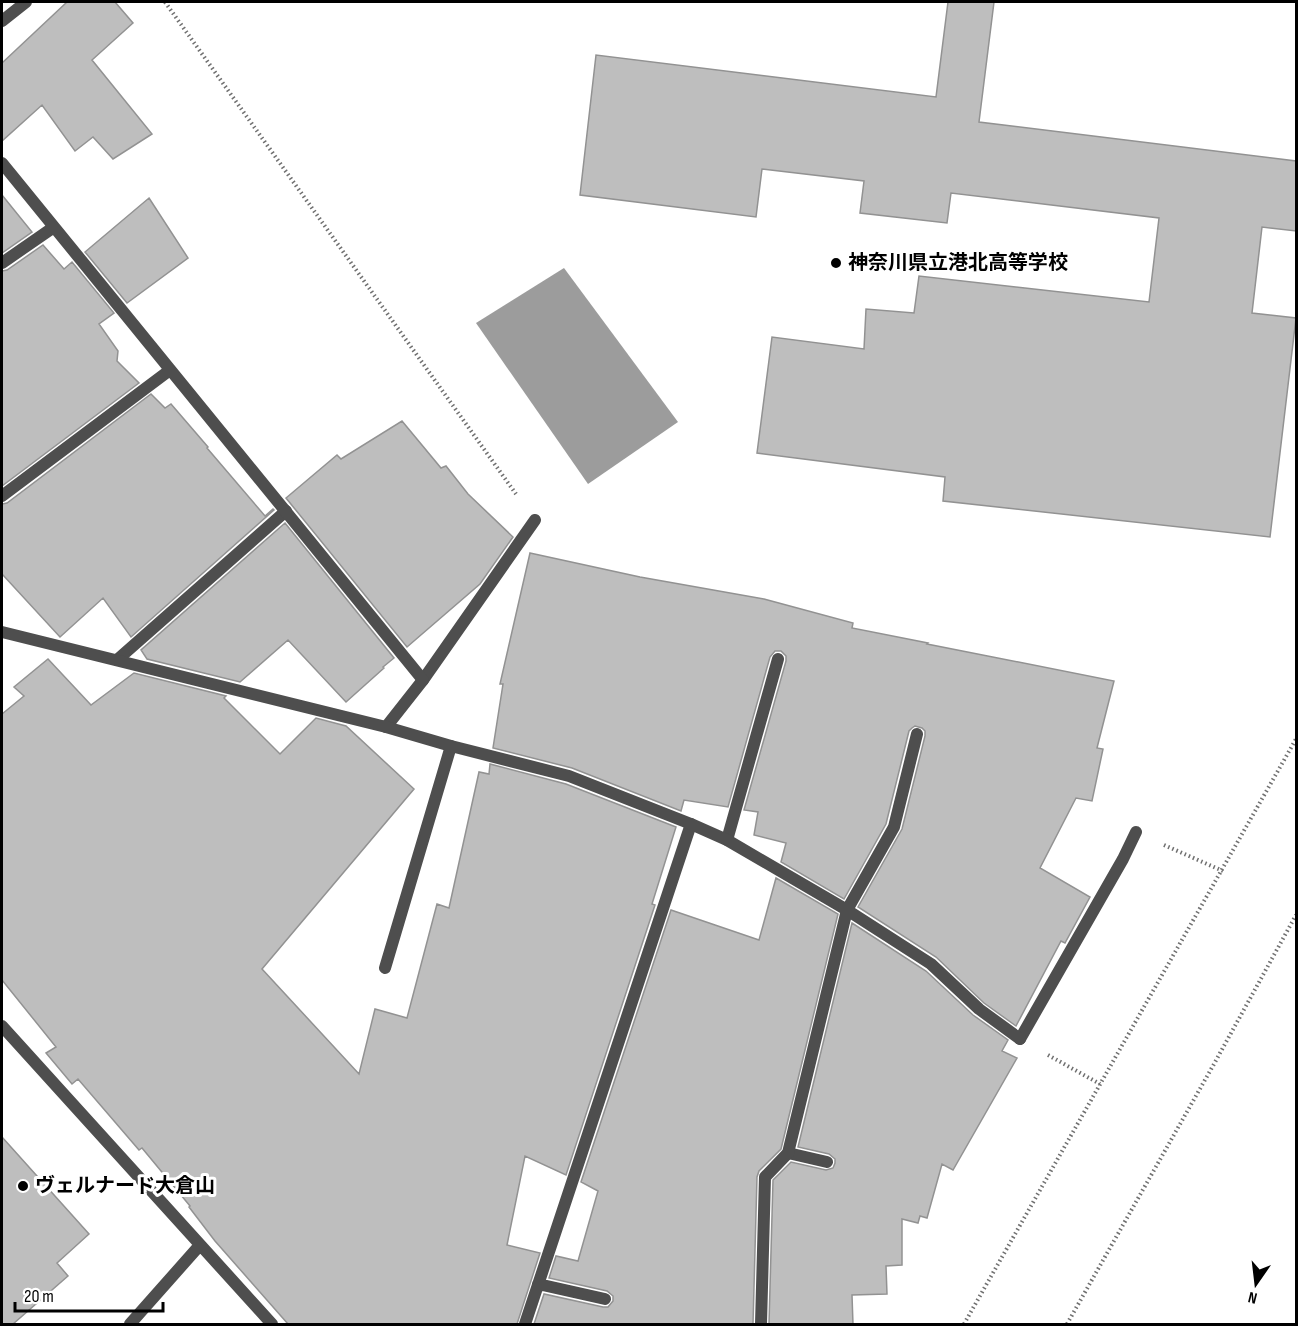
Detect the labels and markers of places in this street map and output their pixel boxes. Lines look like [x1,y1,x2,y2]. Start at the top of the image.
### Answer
place label: 神奈川県立港北高等学校 [848,251,1068,275]
marker: 神奈川県立港北高等学校 [829,256,843,270]
place label: ヴェルナード大倉山 [35,1174,215,1198]
marker: ヴェルナード大倉山 [16,1179,30,1193]

